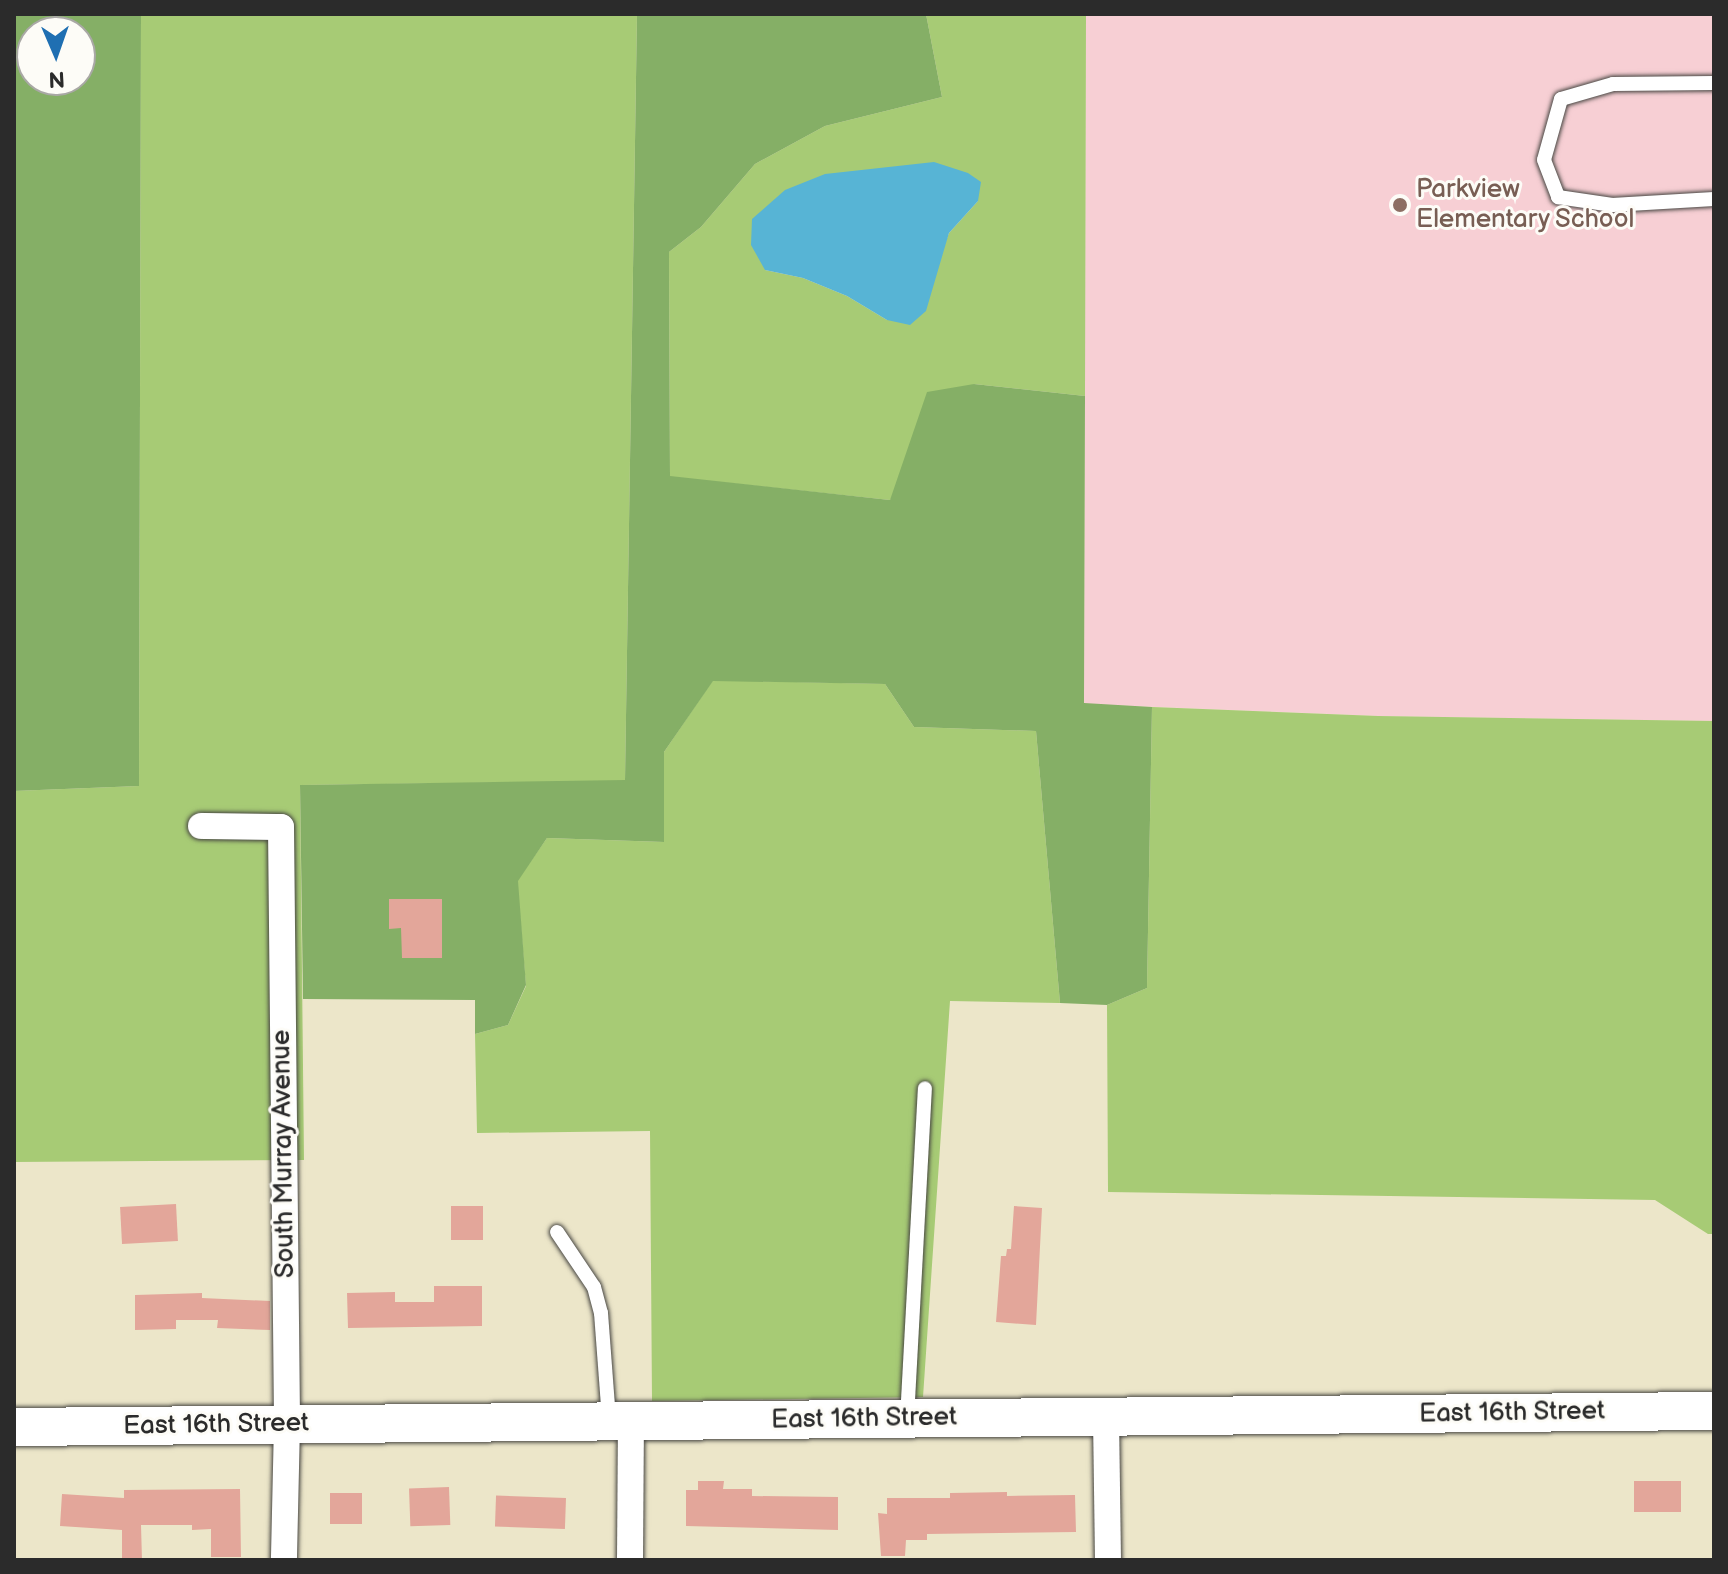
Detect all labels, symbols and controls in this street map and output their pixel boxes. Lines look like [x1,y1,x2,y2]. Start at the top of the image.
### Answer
north arrow [16,16,96,96]
text: N [48,65,66,92]
place label: Parkview Elementary School [1416,174,1636,236]
marker: Parkview Elementary School [1391,196,1409,214]
street label: South Murray Avenue [266,1029,302,1279]
street label: East 16th Street [1419,1396,1605,1430]
street label: East 16th Street [771,1402,957,1436]
street label: East 16th Street [123,1408,309,1442]

